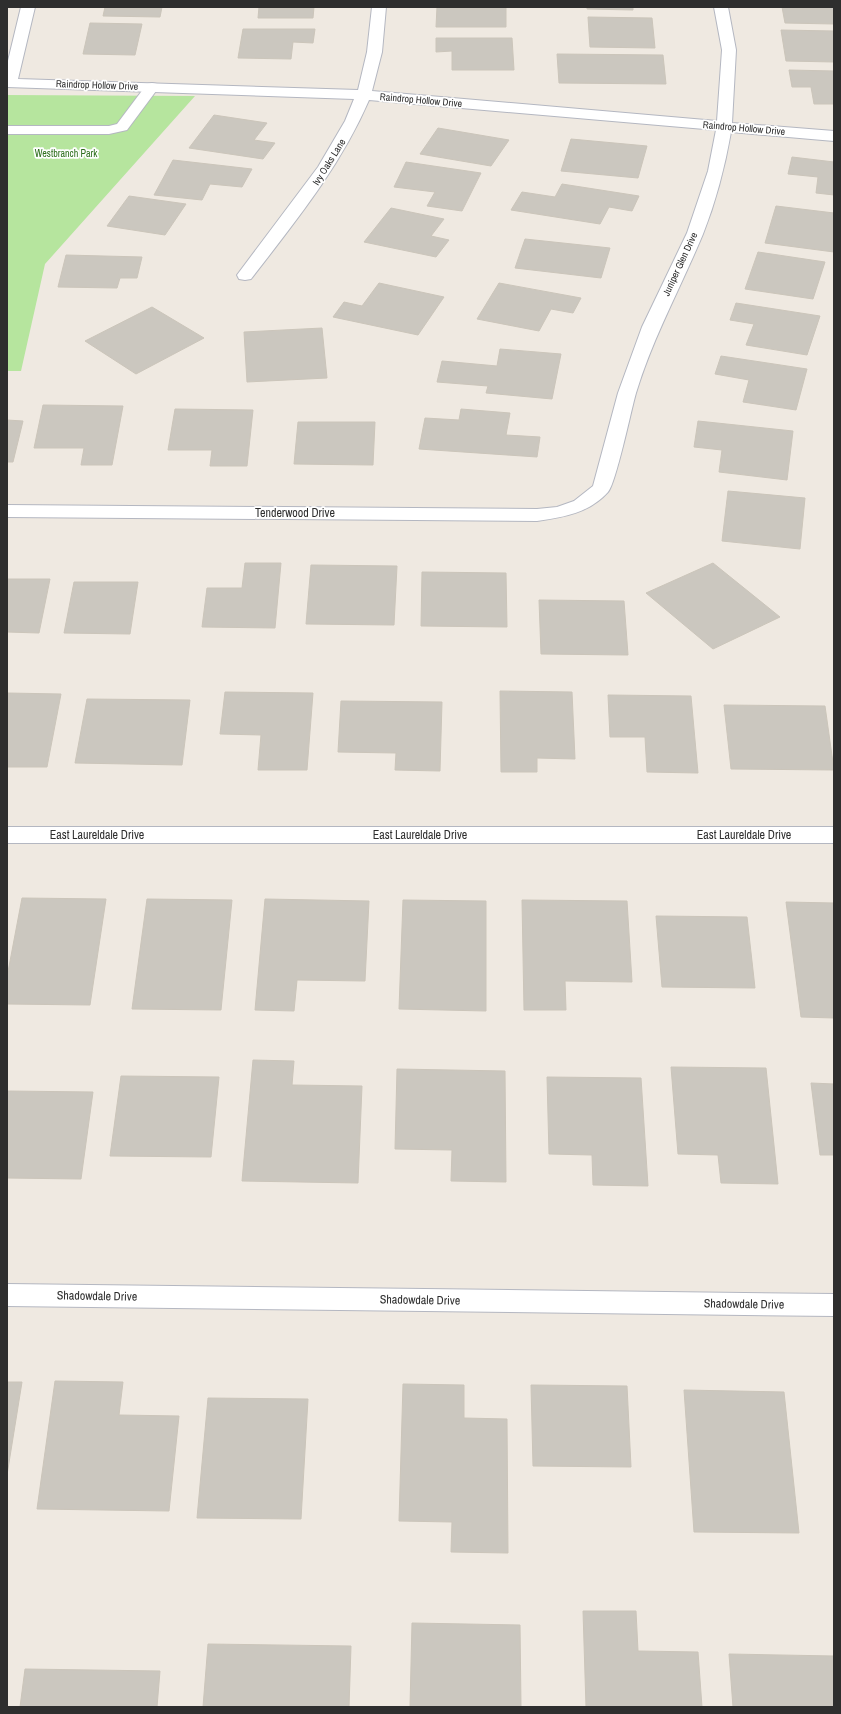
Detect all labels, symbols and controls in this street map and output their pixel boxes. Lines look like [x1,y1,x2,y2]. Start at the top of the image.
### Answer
street label: Raindrop Hollow Drive [56,77,139,93]
street label: Raindrop Hollow Drive [379,90,463,110]
street label: Raindrop Hollow Drive [702,118,786,138]
street label: Ivy Oaks Lane [310,136,349,188]
park label: Westbranch Park [35,147,98,160]
street label: Juniper Glen Drive [660,230,701,298]
street label: Tenderwood Drive [255,505,335,521]
street label: East Laureldale Drive [50,827,144,843]
street label: East Laureldale Drive [373,827,467,843]
street label: East Laureldale Drive [697,827,791,843]
street label: Shadowdale Drive [57,1287,137,1305]
street label: Shadowdale Drive [380,1291,460,1309]
street label: Shadowdale Drive [704,1295,784,1313]

